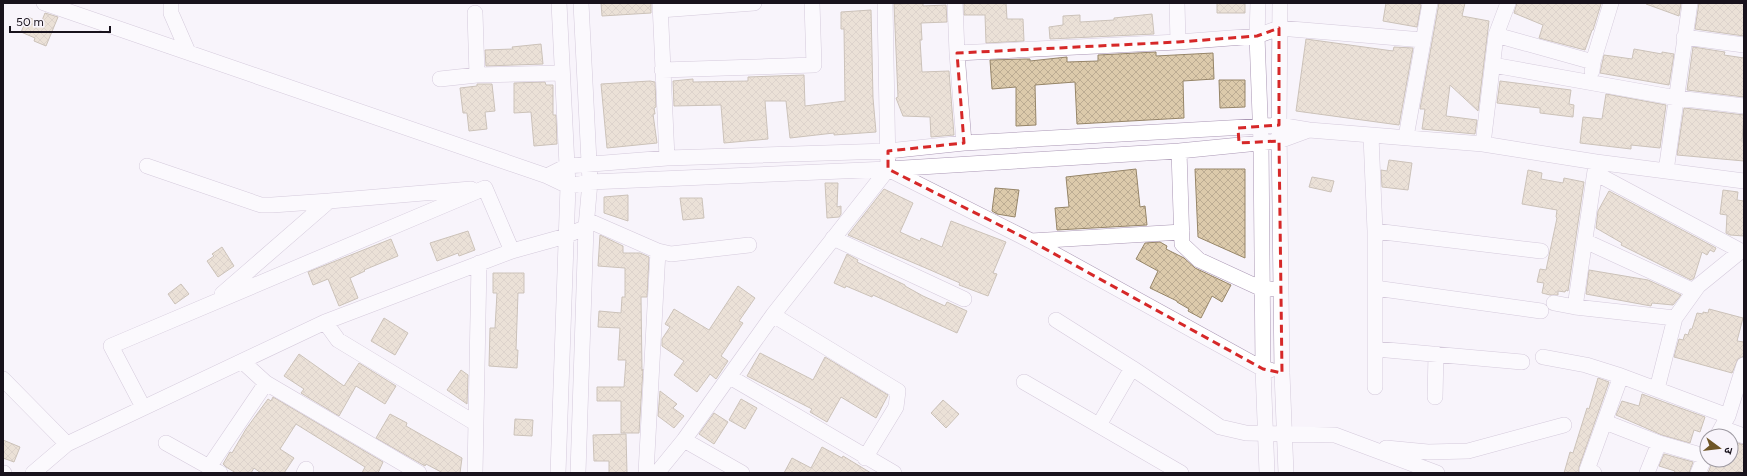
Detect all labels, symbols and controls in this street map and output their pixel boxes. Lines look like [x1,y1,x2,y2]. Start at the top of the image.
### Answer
scale bar [10,8,110,34]
text: 50 m [16,15,44,29]
north arrow [1699,428,1739,468]
text: उ [1721,446,1735,456]

